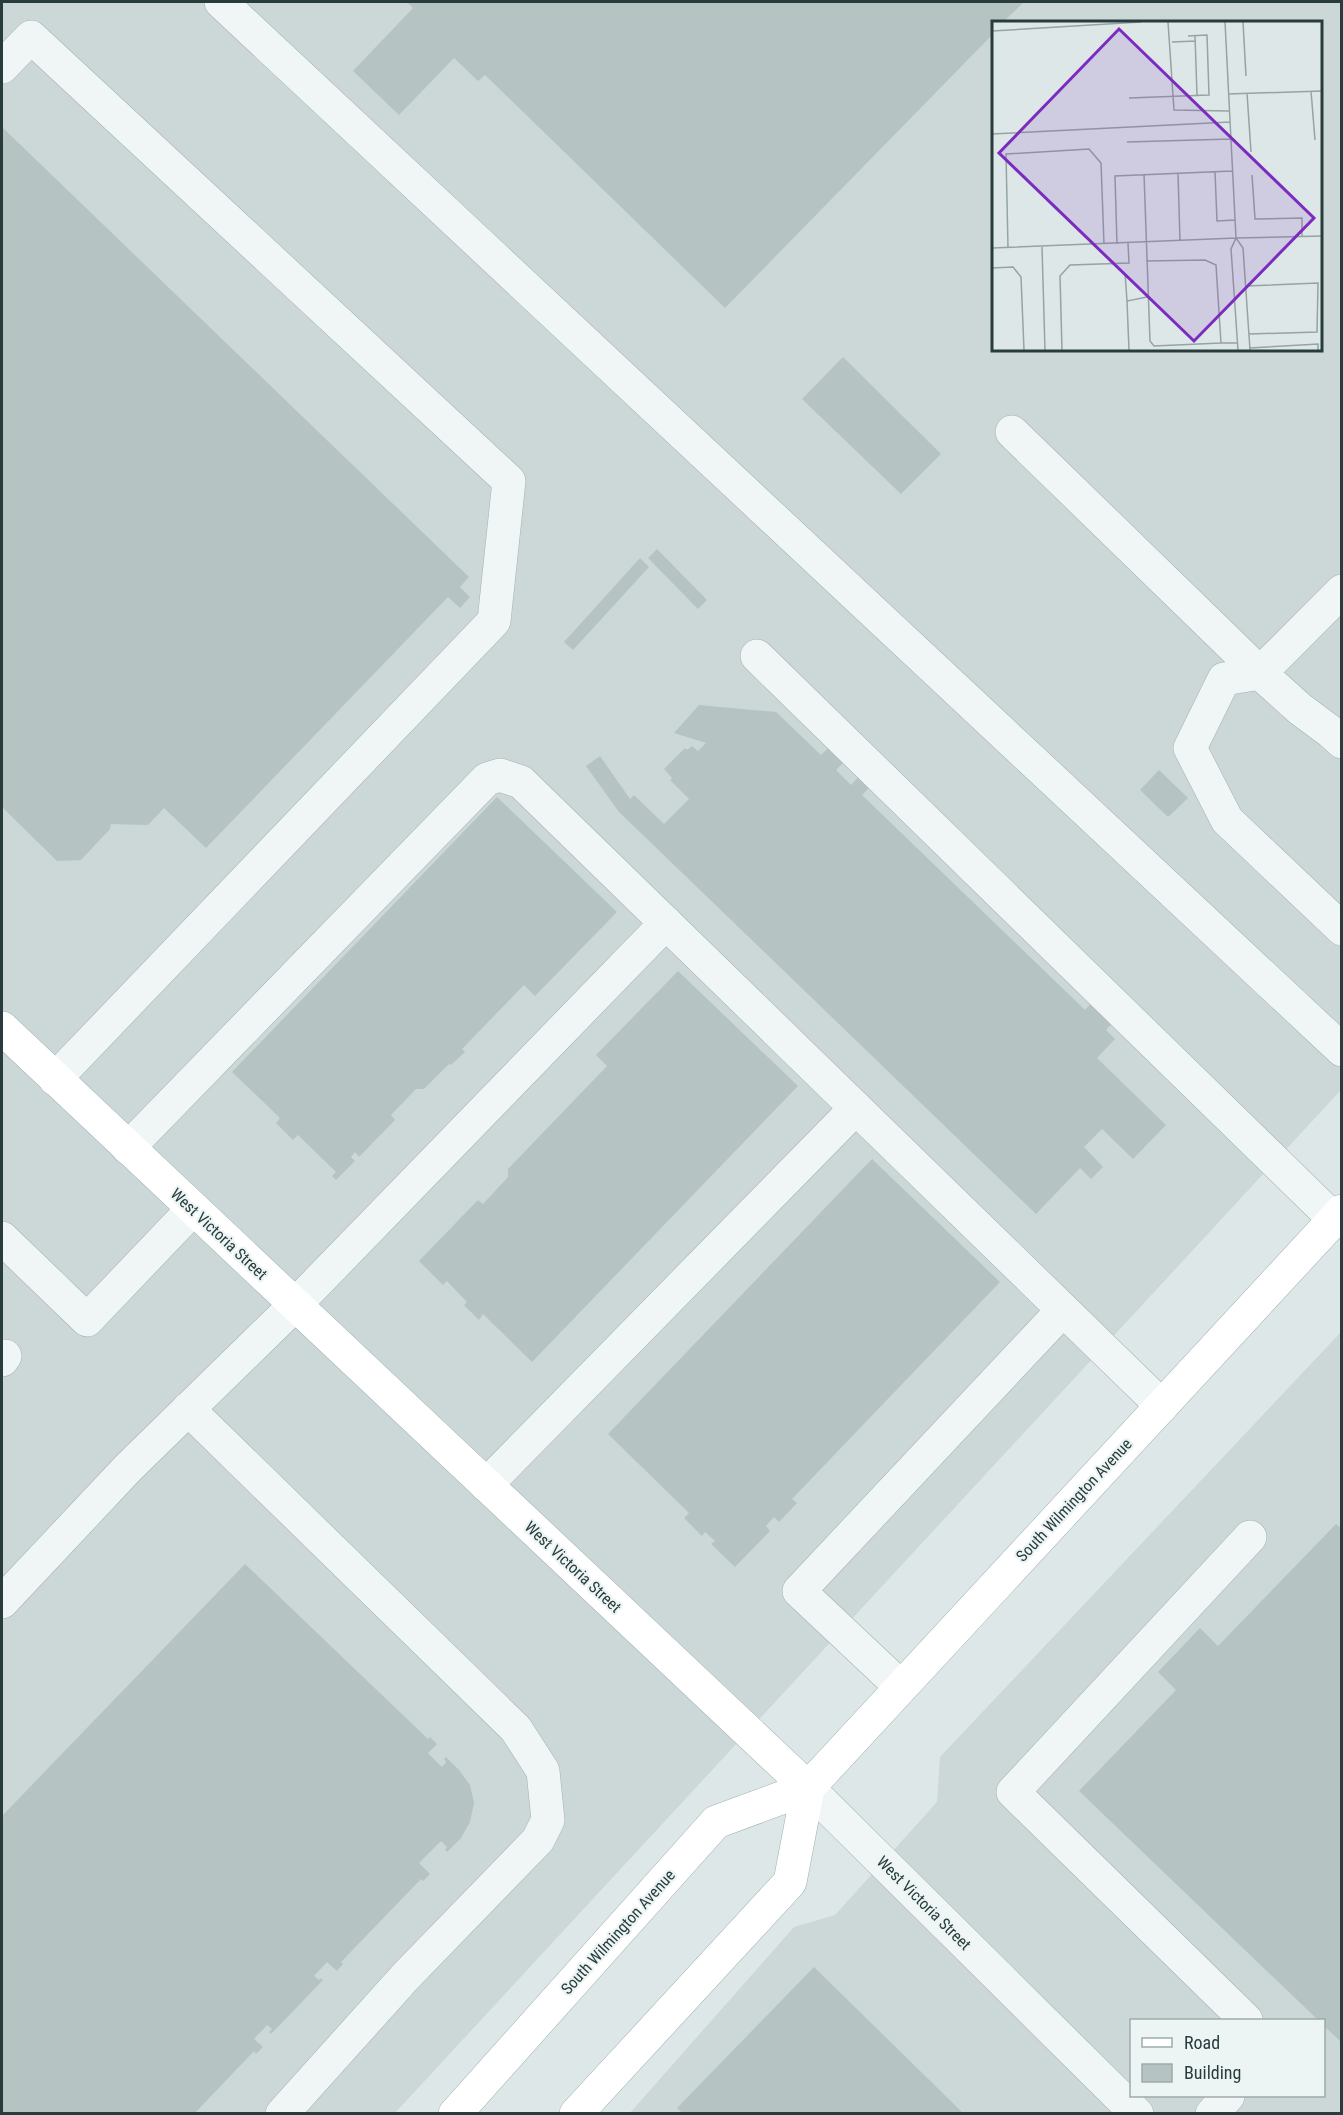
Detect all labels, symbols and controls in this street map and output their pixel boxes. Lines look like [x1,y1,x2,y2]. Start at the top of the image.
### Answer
inset map [992,21,1322,351]
street label: West Victoria Street [167,1184,271,1284]
street label: South Wilmington Avenue [1012,1435,1136,1565]
street label: West Victoria Street [521,1517,625,1617]
street label: West Victoria Street [873,1852,975,1954]
street label: South Wilmington Avenue [557,1866,679,1998]
legend [1130,2019,1325,2097]
text: Road [1184,2032,1220,2053]
text: Building [1184,2062,1241,2083]

